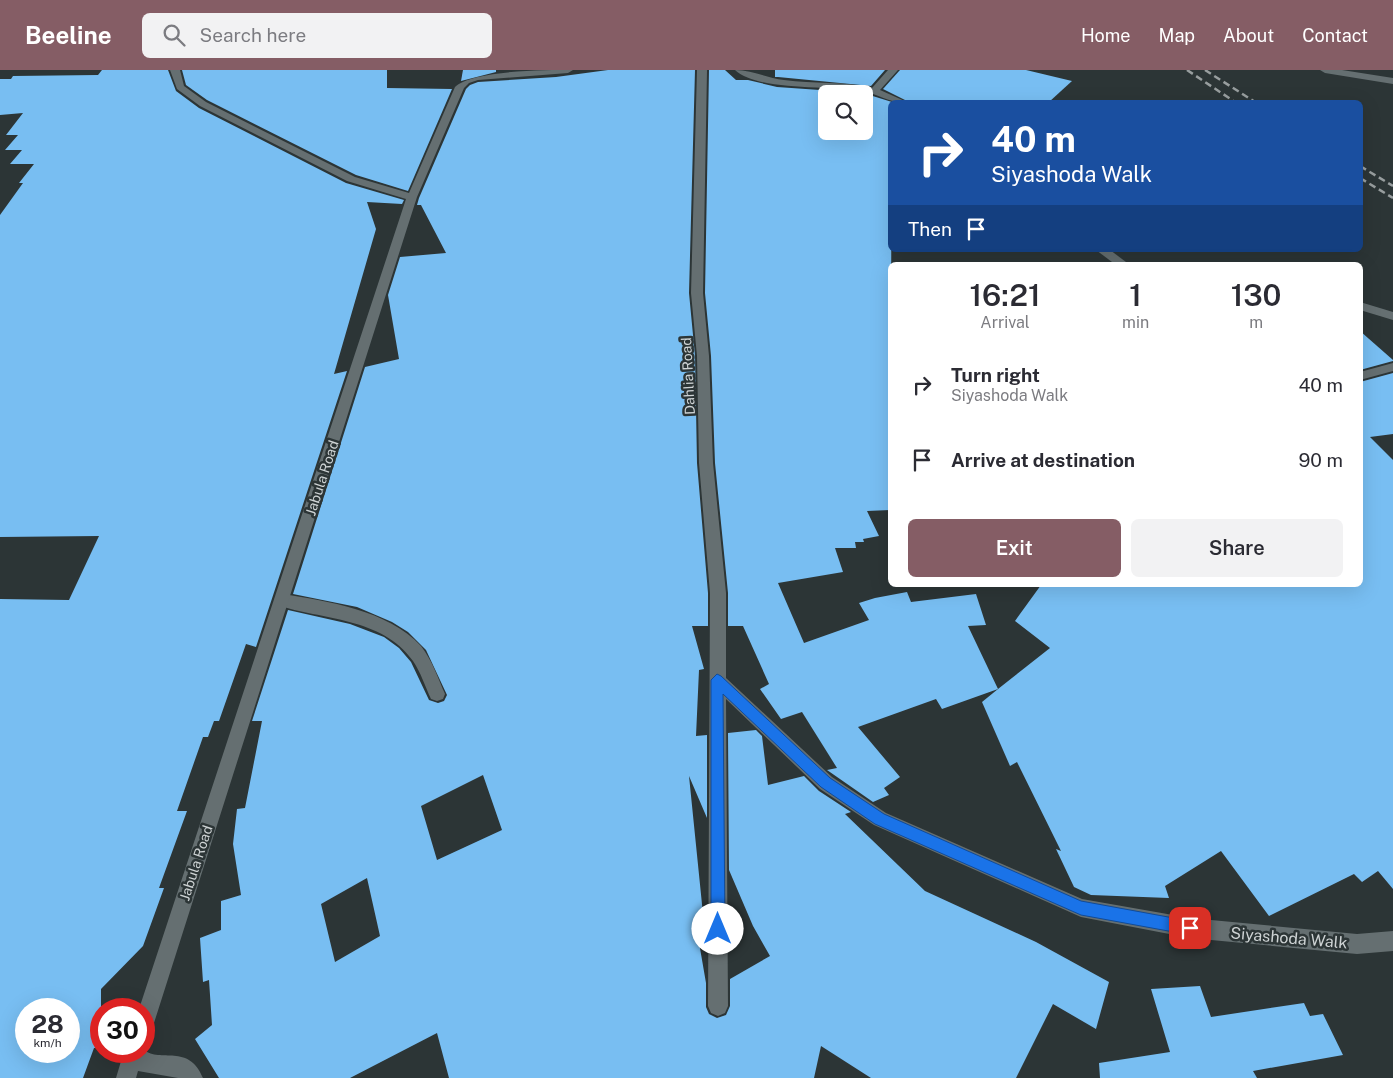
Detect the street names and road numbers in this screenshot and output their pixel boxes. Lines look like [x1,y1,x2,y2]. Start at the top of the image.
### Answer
street label: Dahlia Road [678,337,698,415]
street label: Jabula Road [302,438,342,518]
street label: Jabula Road [176,823,216,903]
street label: Siyashoda Walk [1230,923,1348,953]

